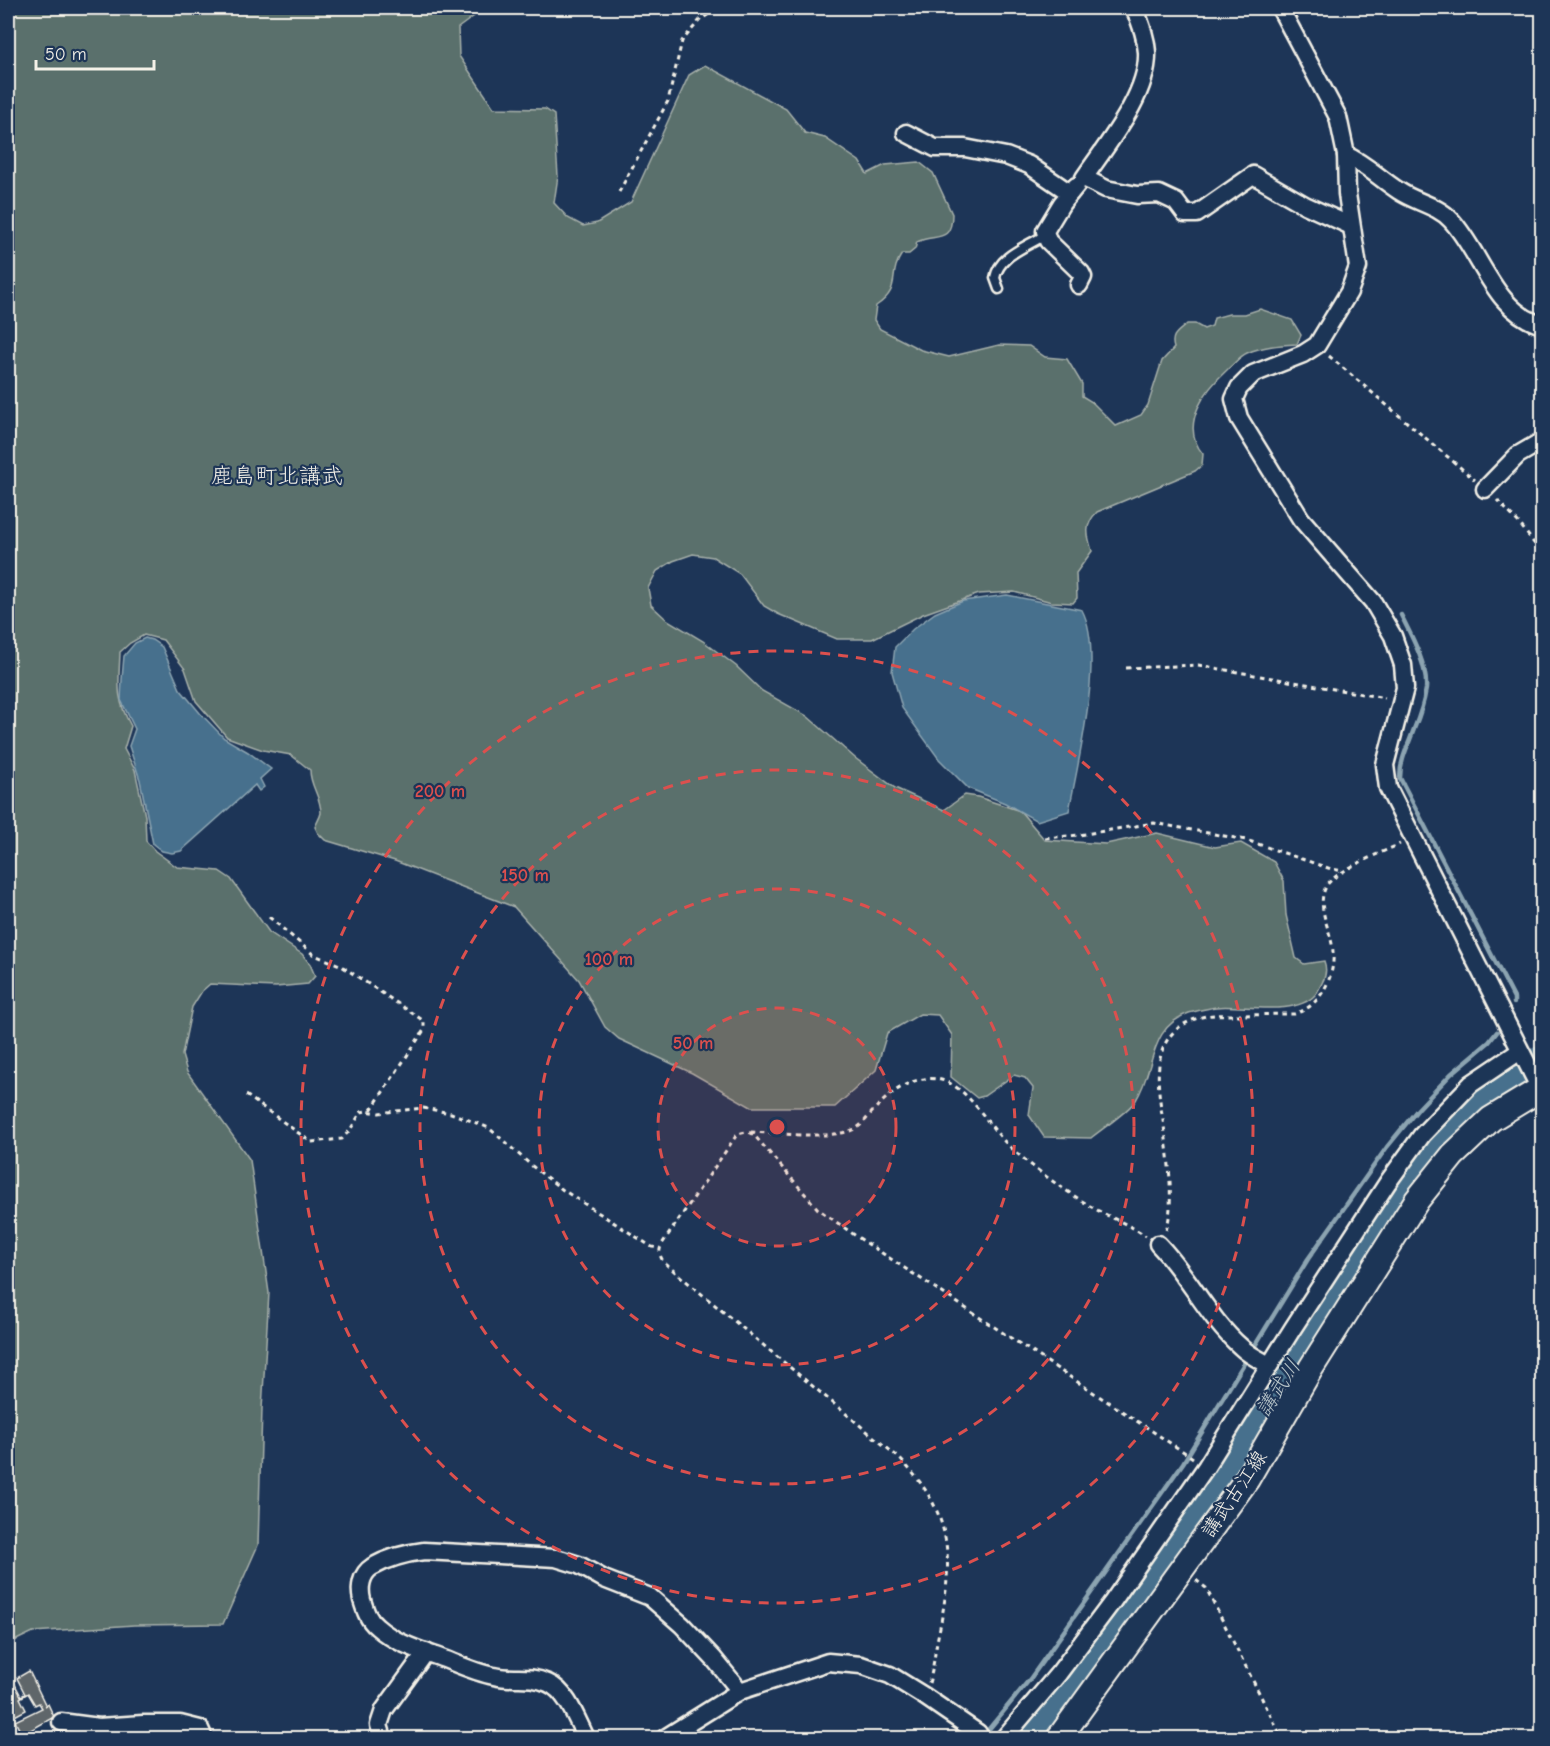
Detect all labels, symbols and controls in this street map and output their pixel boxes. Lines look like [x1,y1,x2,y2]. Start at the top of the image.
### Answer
scale bar [36,33,154,71]
text: 50 m [45,44,87,65]
district label: 鹿島町北講武 [211,463,343,489]
text: 200 m [415,781,465,802]
text: 150 m [501,865,549,886]
text: 100 m [585,949,633,970]
text: 50 m [673,1033,713,1054]
centre of rings [767,1117,787,1137]
water label: 講武川 [1251,1355,1305,1421]
street label: 講武古江線 [1197,1446,1271,1542]

